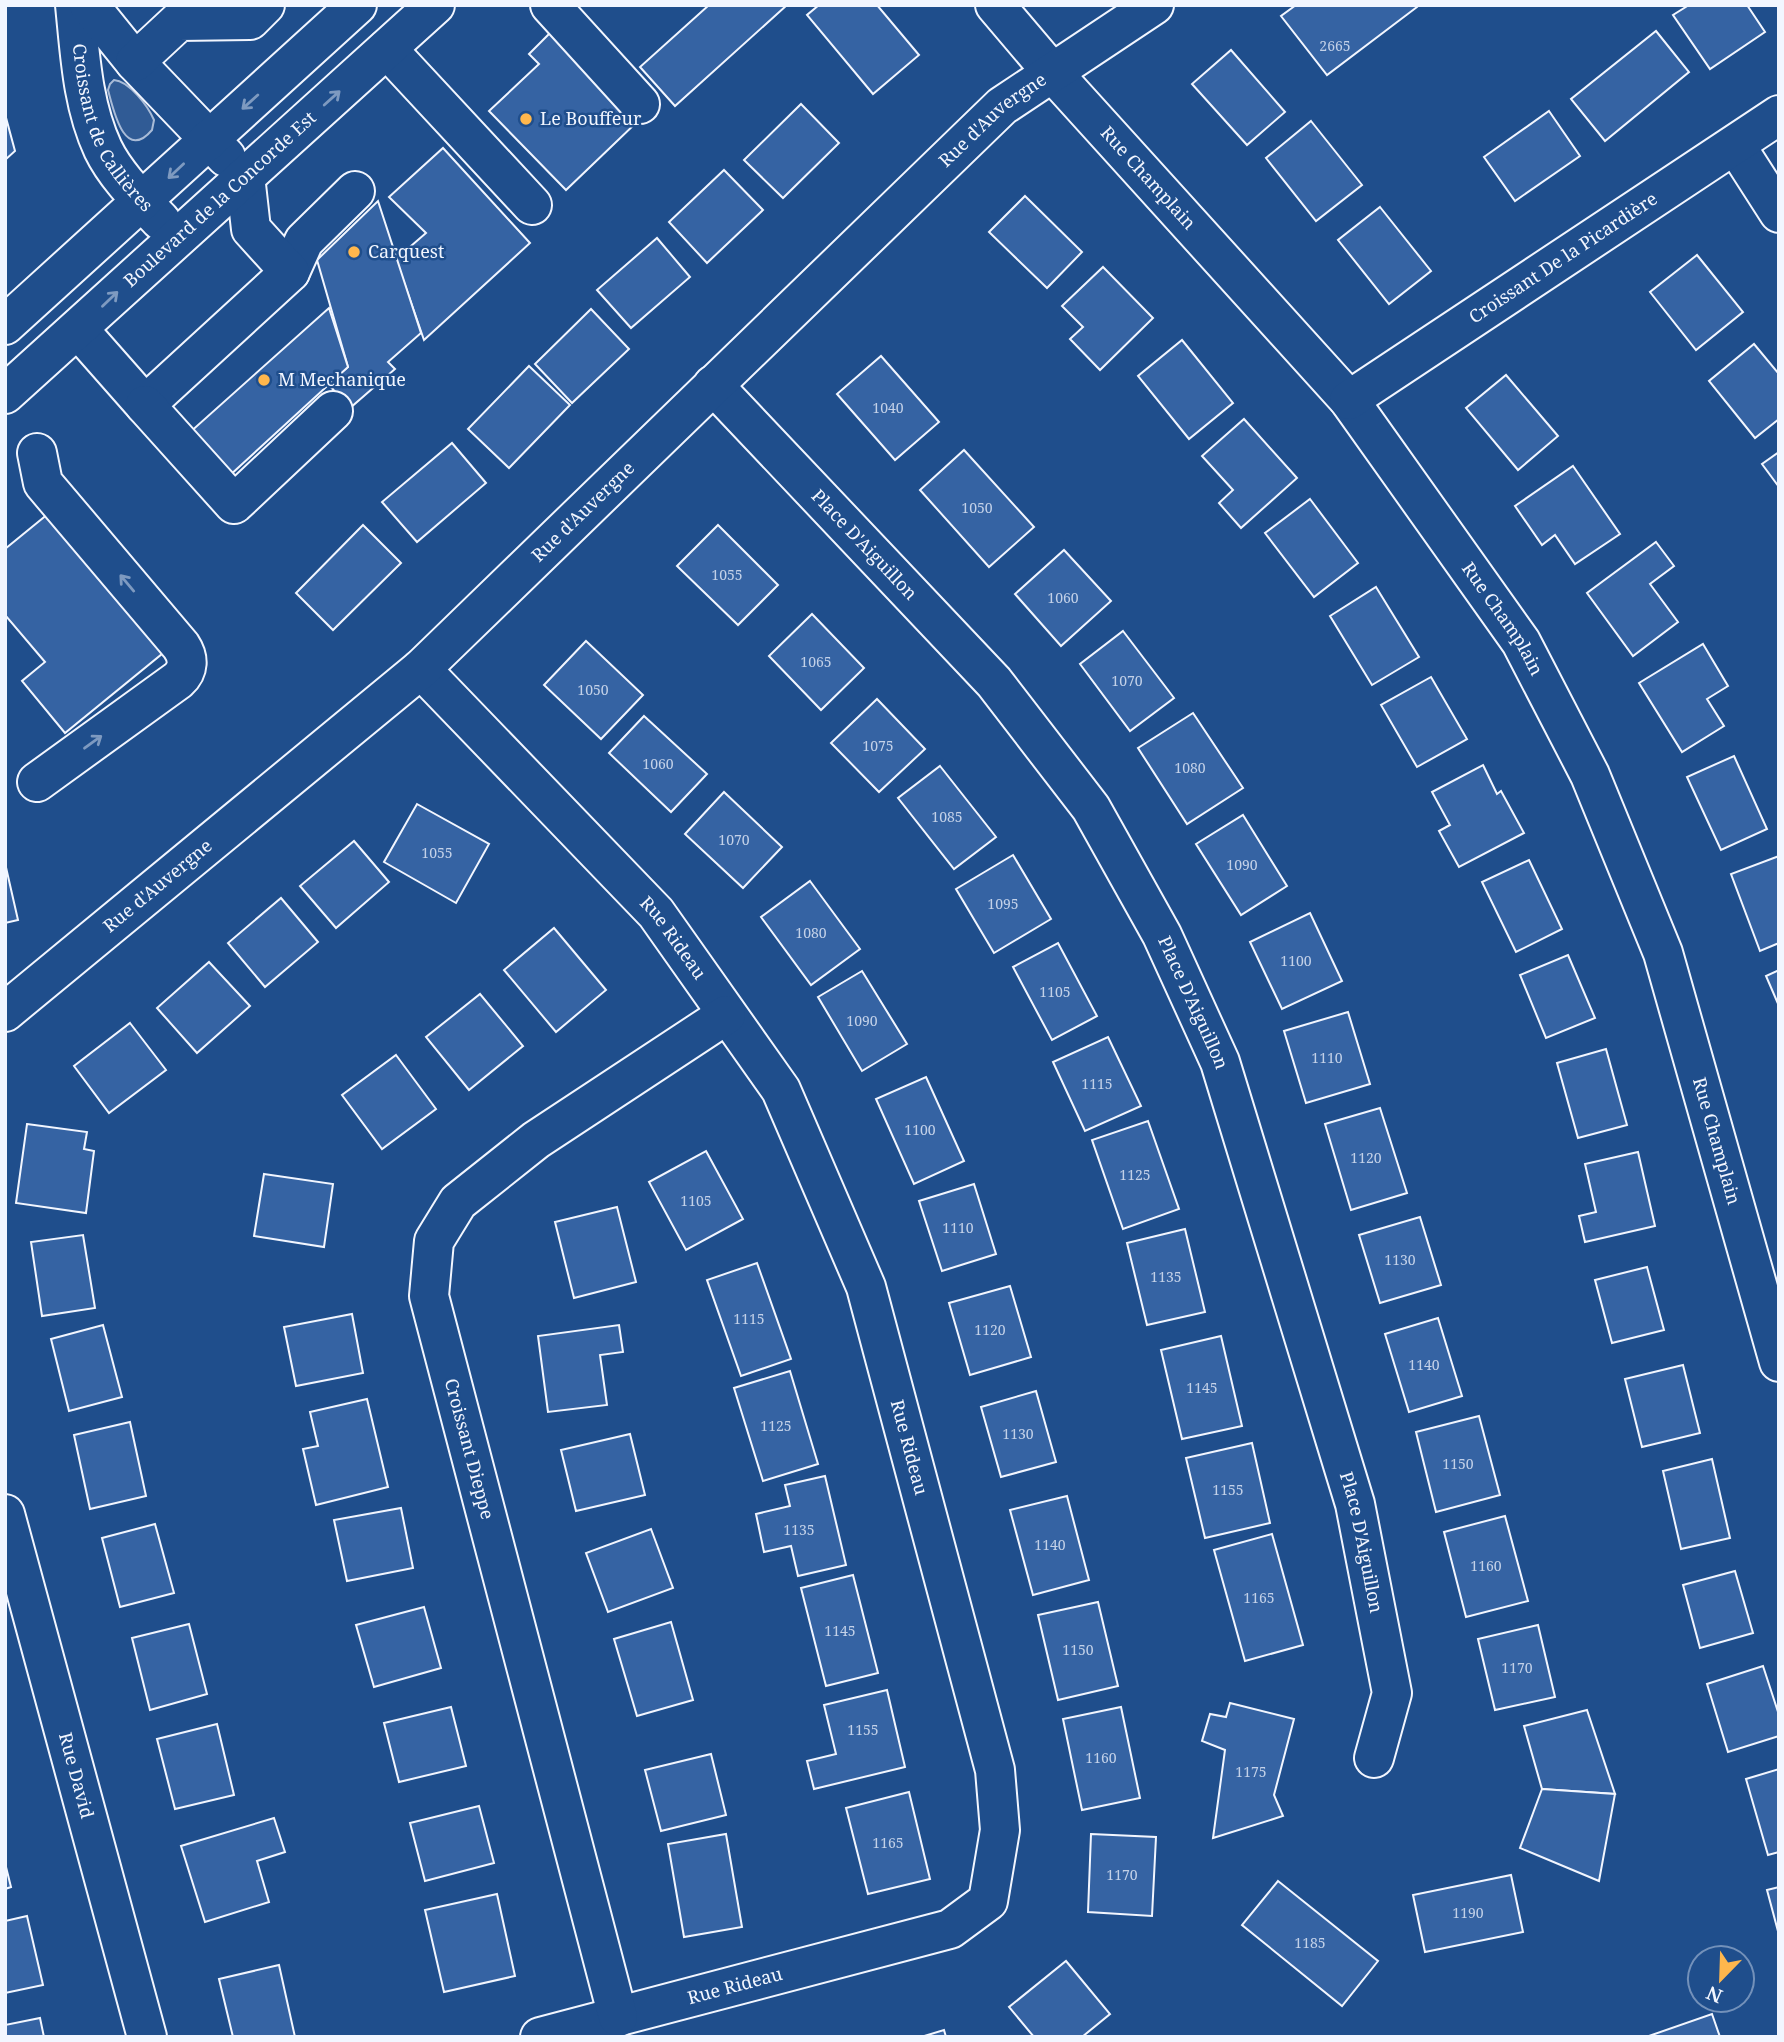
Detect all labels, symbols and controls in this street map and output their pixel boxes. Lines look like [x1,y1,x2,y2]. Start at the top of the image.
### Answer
house number: 2665 [1319,36,1351,55]
street label: Croissant de Callières [68,42,159,216]
street label: Rue d'Auvergne [933,67,1051,172]
one-way arrow [323,90,341,106]
one-way arrow [241,94,259,110]
street label: Boulevard de la Concorde Est [118,105,321,292]
place label: Le Bouffeur [540,106,642,130]
marker: Le Bouffeur [518,111,534,127]
street label: Rue Champlain [1096,121,1202,234]
one-way arrow [167,162,184,179]
street label: Croissant De la Picardière [1464,186,1662,328]
place label: Carquest [368,239,444,263]
marker: Carquest [346,244,362,260]
one-way arrow [102,290,119,307]
place label: M Mechanique [278,367,406,391]
marker: M Mechanique [256,372,272,388]
house number: 1040 [872,398,904,417]
street label: Rue d'Auvergne [526,456,639,567]
street label: Place D'Aiguillon [807,484,923,605]
house number: 1050 [961,498,993,517]
street label: Rue Champlain [1457,557,1549,680]
house number: 1055 [711,565,743,584]
one-way arrow [119,574,135,592]
house number: 1060 [1047,588,1079,607]
house number: 1065 [800,652,832,671]
house number: 1070 [1111,671,1143,690]
house number: 1050 [577,680,609,699]
one-way arrow [83,735,102,750]
house number: 1075 [862,736,894,755]
house number: 1060 [642,754,674,773]
house number: 1080 [1174,758,1206,777]
house number: 1085 [931,807,963,826]
house number: 1070 [718,830,750,849]
street label: Rue d'Auvergne [98,833,217,937]
house number: 1055 [421,843,453,862]
house number: 1090 [1226,855,1258,874]
street label: Rue Rideau [635,891,712,984]
house number: 1095 [987,894,1019,913]
house number: 1080 [795,923,827,942]
street label: Place D'Aiguillon [1153,932,1235,1072]
house number: 1100 [1280,951,1312,970]
house number: 1105 [1039,982,1071,1001]
house number: 1090 [846,1011,878,1030]
house number: 1110 [1311,1048,1343,1067]
house number: 1115 [1081,1074,1113,1093]
street label: Rue Champlain [1688,1074,1747,1208]
house number: 1100 [904,1120,936,1139]
house number: 1120 [1350,1148,1382,1167]
house number: 1125 [1119,1165,1151,1184]
house number: 1105 [680,1191,712,1210]
house number: 1110 [942,1218,974,1237]
house number: 1130 [1384,1250,1416,1269]
house number: 1135 [1150,1267,1182,1286]
house number: 1115 [733,1309,765,1328]
house number: 1120 [974,1320,1006,1339]
house number: 1140 [1408,1355,1440,1374]
street label: Croissant Dieppe [440,1376,500,1522]
house number: 1145 [1186,1378,1218,1397]
street label: Rue Rideau [886,1397,934,1498]
house number: 1125 [760,1416,792,1435]
house number: 1130 [1002,1424,1034,1443]
house number: 1150 [1442,1454,1474,1473]
street label: Place D'Aiguillon [1335,1469,1389,1615]
house number: 1155 [1212,1480,1244,1499]
house number: 1135 [783,1520,815,1539]
house number: 1140 [1034,1535,1066,1554]
house number: 1160 [1470,1556,1502,1575]
house number: 1165 [1243,1588,1275,1607]
house number: 1145 [824,1621,856,1640]
house number: 1150 [1062,1640,1094,1659]
house number: 1170 [1501,1658,1533,1677]
house number: 1155 [847,1720,879,1739]
street label: Rue David [54,1730,100,1821]
house number: 1160 [1085,1748,1117,1767]
house number: 1175 [1235,1762,1267,1781]
house number: 1165 [872,1833,904,1852]
house number: 1170 [1106,1865,1138,1884]
house number: 1190 [1452,1903,1484,1922]
house number: 1185 [1294,1933,1326,1952]
north arrow [1686,1944,1756,2014]
street label: Rue Rideau [685,1961,785,2009]
text: N [1702,1980,1726,2010]

